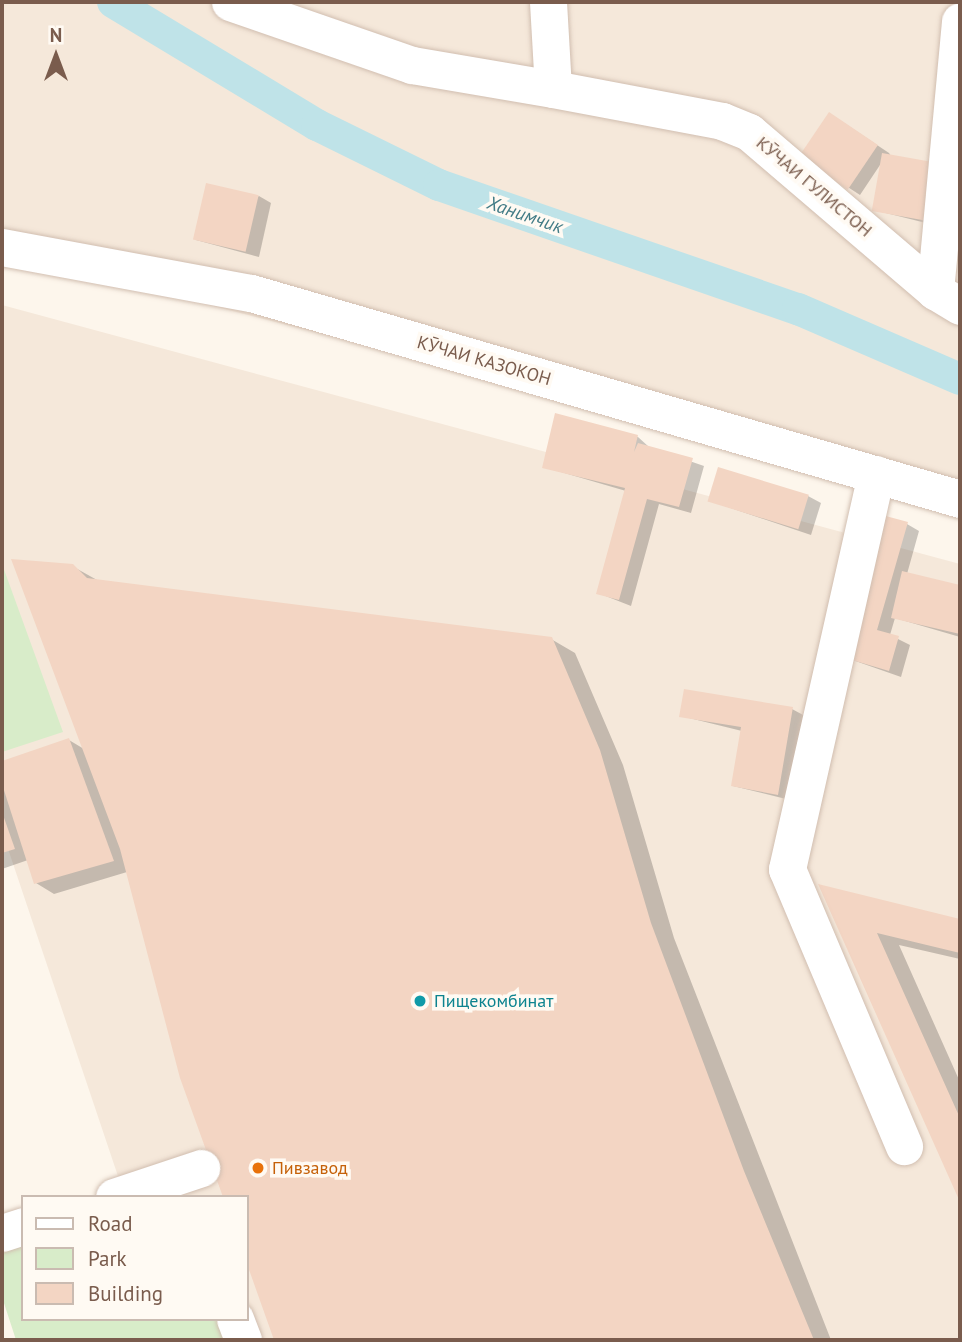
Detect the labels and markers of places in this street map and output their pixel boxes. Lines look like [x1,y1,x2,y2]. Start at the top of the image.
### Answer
place label: Пищекомбинат [434,990,553,1012]
marker: Пищекомбинат [412,993,428,1009]
place label: Пивзавод [272,1157,348,1179]
marker: Пивзавод [250,1160,266,1176]

